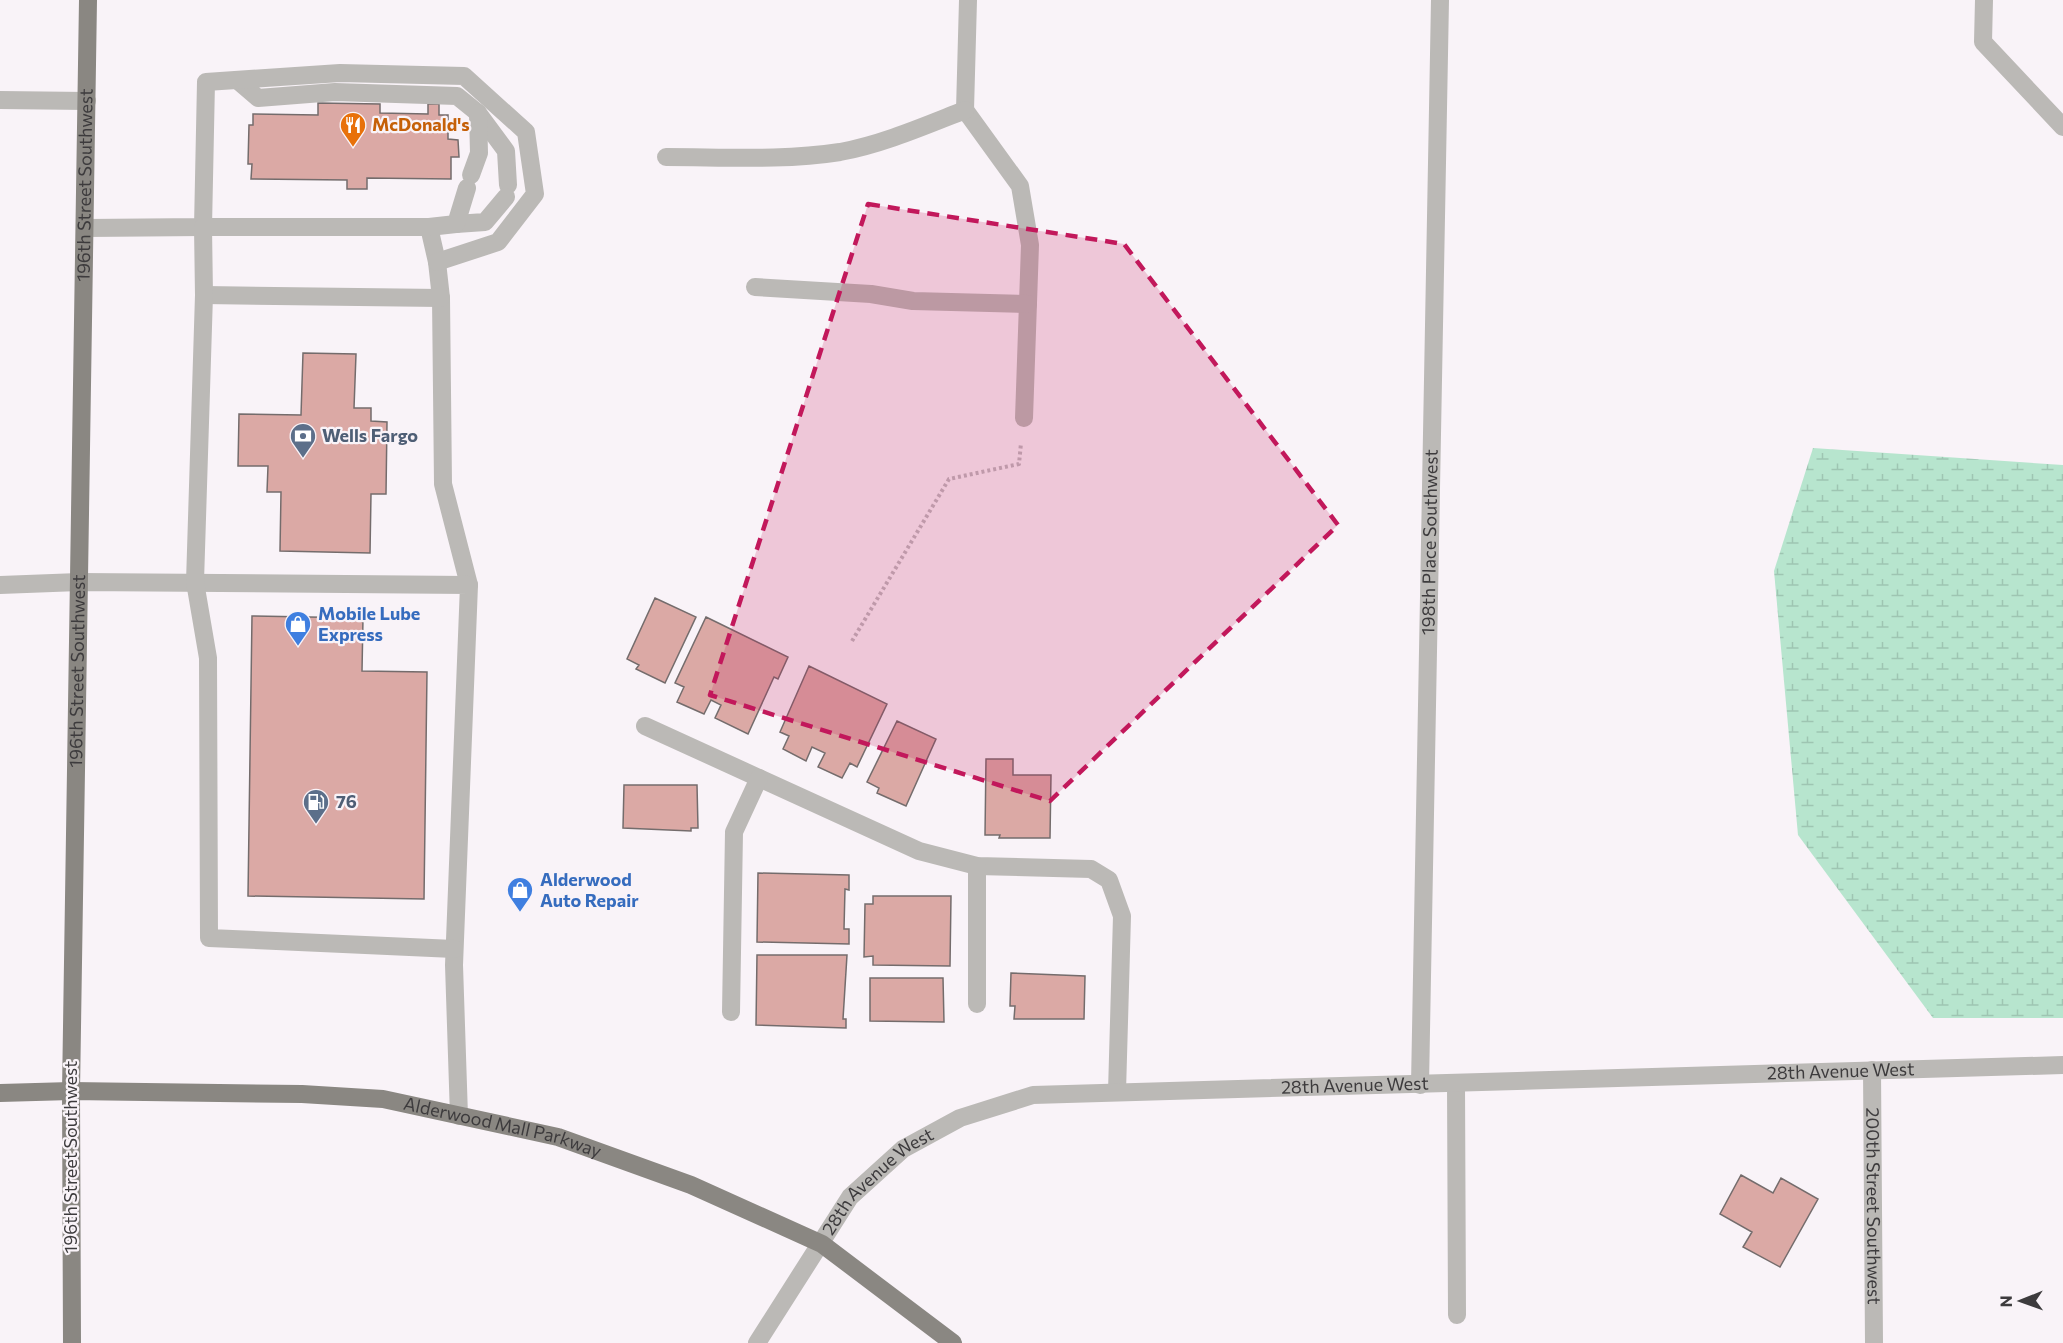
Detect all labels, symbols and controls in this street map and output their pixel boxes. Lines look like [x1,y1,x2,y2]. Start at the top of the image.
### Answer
street label: 196th Street Southwest [72,88,97,282]
restaurant icon: McDonald's [338,110,368,148]
place label: McDonald's [372,113,470,135]
bank icon: Wells Fargo [288,421,318,459]
place label: Wells Fargo [322,424,418,446]
street label: 198th Place Southwest [1416,449,1442,635]
street label: 196th Street Southwest [64,574,89,768]
place label: Mobile Lube Express [318,602,420,645]
shop icon: Mobile Lube Express [283,609,313,647]
fuel station icon: 76 [301,787,331,825]
place label: 76 [336,790,357,812]
place label: Alderwood Auto Repair [540,868,639,911]
shop icon: Alderwood Auto Repair [505,875,535,913]
street label: 28th Avenue West [1766,1057,1915,1084]
street label: 196th Street Southwest [59,1061,81,1253]
street label: 28th Avenue West [1281,1071,1429,1098]
street label: Alderwood Mall Parkway [402,1092,605,1162]
street label: 200th Street Southwest [1862,1107,1886,1305]
street label: 28th Avenue West [817,1123,937,1239]
north arrow [1991,1271,2051,1331]
text: N [1996,1295,2015,1307]

